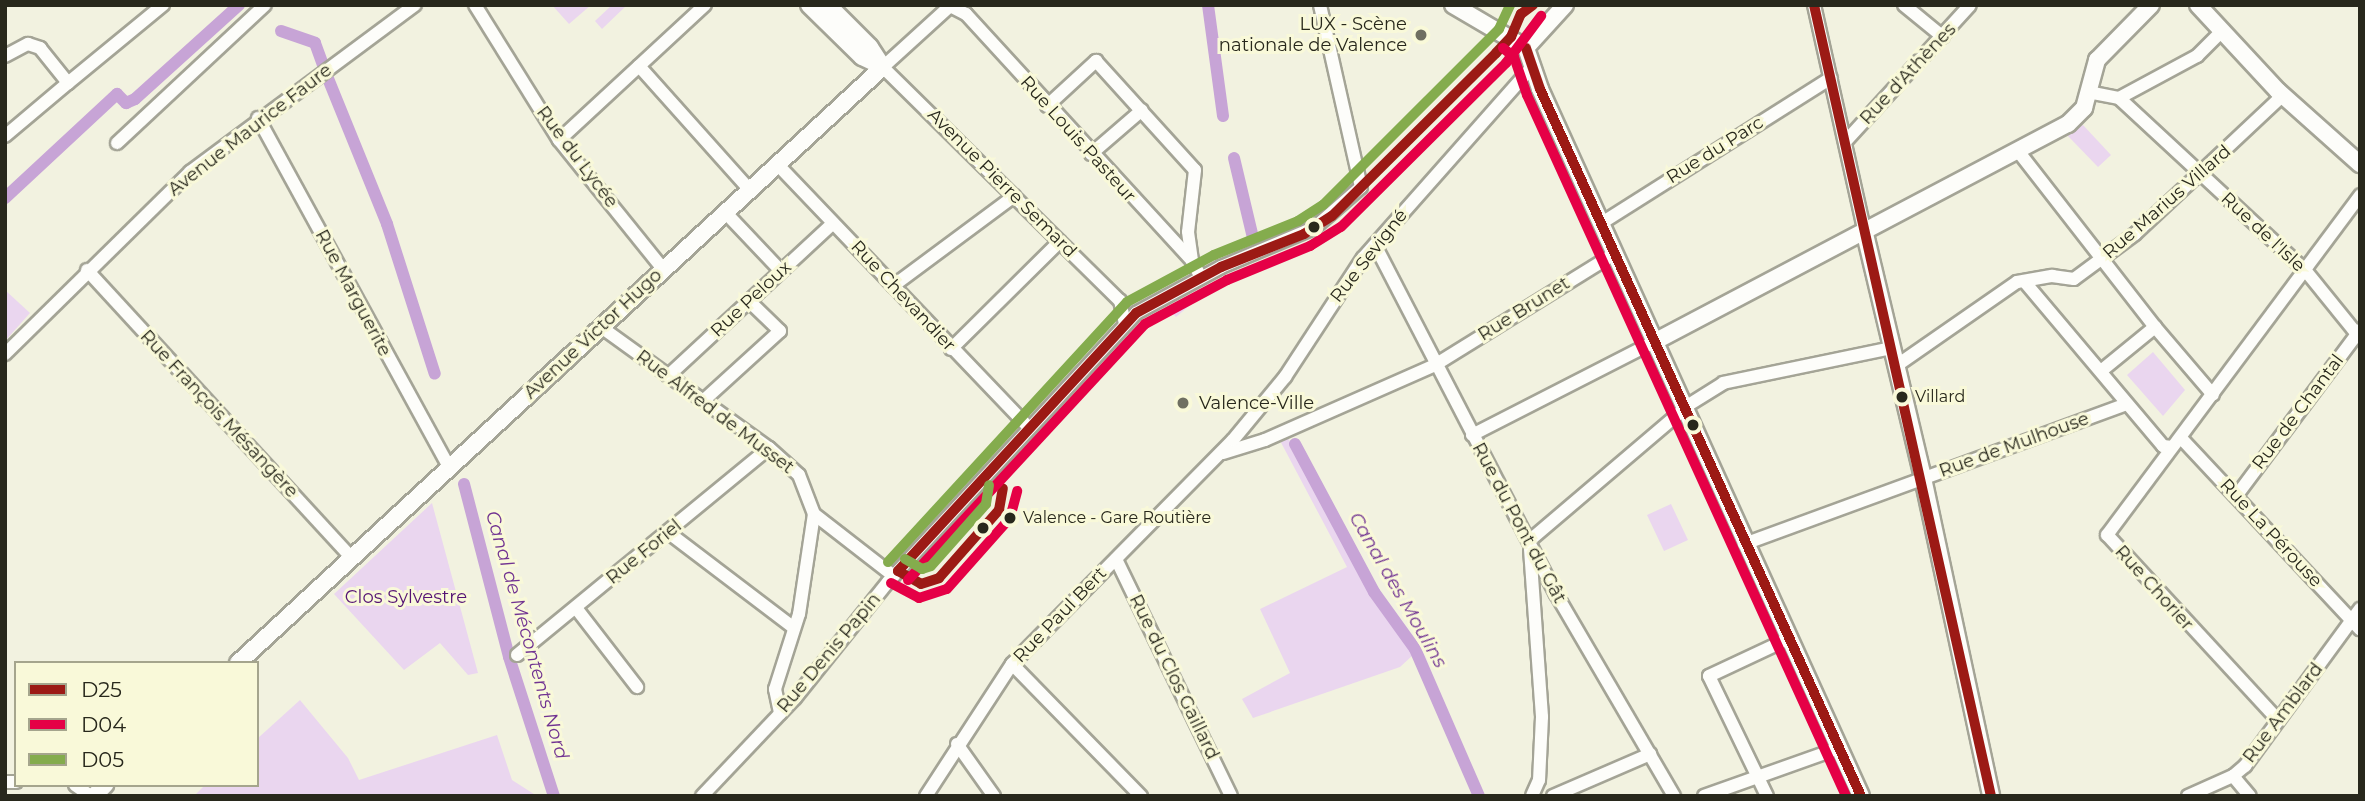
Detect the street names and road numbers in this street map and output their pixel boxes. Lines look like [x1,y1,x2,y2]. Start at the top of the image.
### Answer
street label: Rue d'Athènes [1856,19,1960,129]
street label: Avenue Maurice Faure [164,59,336,201]
street label: Rue Louis Pasteur [1016,72,1140,206]
street label: Rue du Lycée [532,102,622,212]
street label: Avenue Pierre Semard [923,104,1081,262]
street label: Rue du Parc [1663,112,1767,188]
street label: Rue Marius Villard [2099,141,2235,263]
street label: Rue de l'Isle [2217,188,2309,276]
street label: Rue Sevigné [1326,205,1412,307]
street label: Rue Marguerite [311,226,395,360]
street label: Rue Chevandier [846,236,960,356]
street label: Rue Peloux [706,256,796,342]
street label: Avenue Victor Hugo [520,265,666,403]
street label: Rue Brunet [1474,272,1574,346]
street label: Rue François Mésangère [136,326,302,502]
street label: Rue Alfred de Musset [632,346,798,478]
street label: Rue de Chantal [2248,350,2348,474]
street label: Rue de Mulhouse [1936,408,2092,482]
street label: Rue du Pont du Gât [1468,439,1570,607]
street label: Rue La Pérouse [2215,474,2327,592]
street label: Rue Foriel [602,515,686,589]
street label: Rue Chorier [2110,541,2198,635]
street label: Rue Paul Bert [1009,563,1111,667]
street label: Rue Denis Papin [773,589,885,717]
street label: Rue du Clos Gaillard [1125,591,1223,763]
street label: Rue Amblard [2238,659,2328,767]

